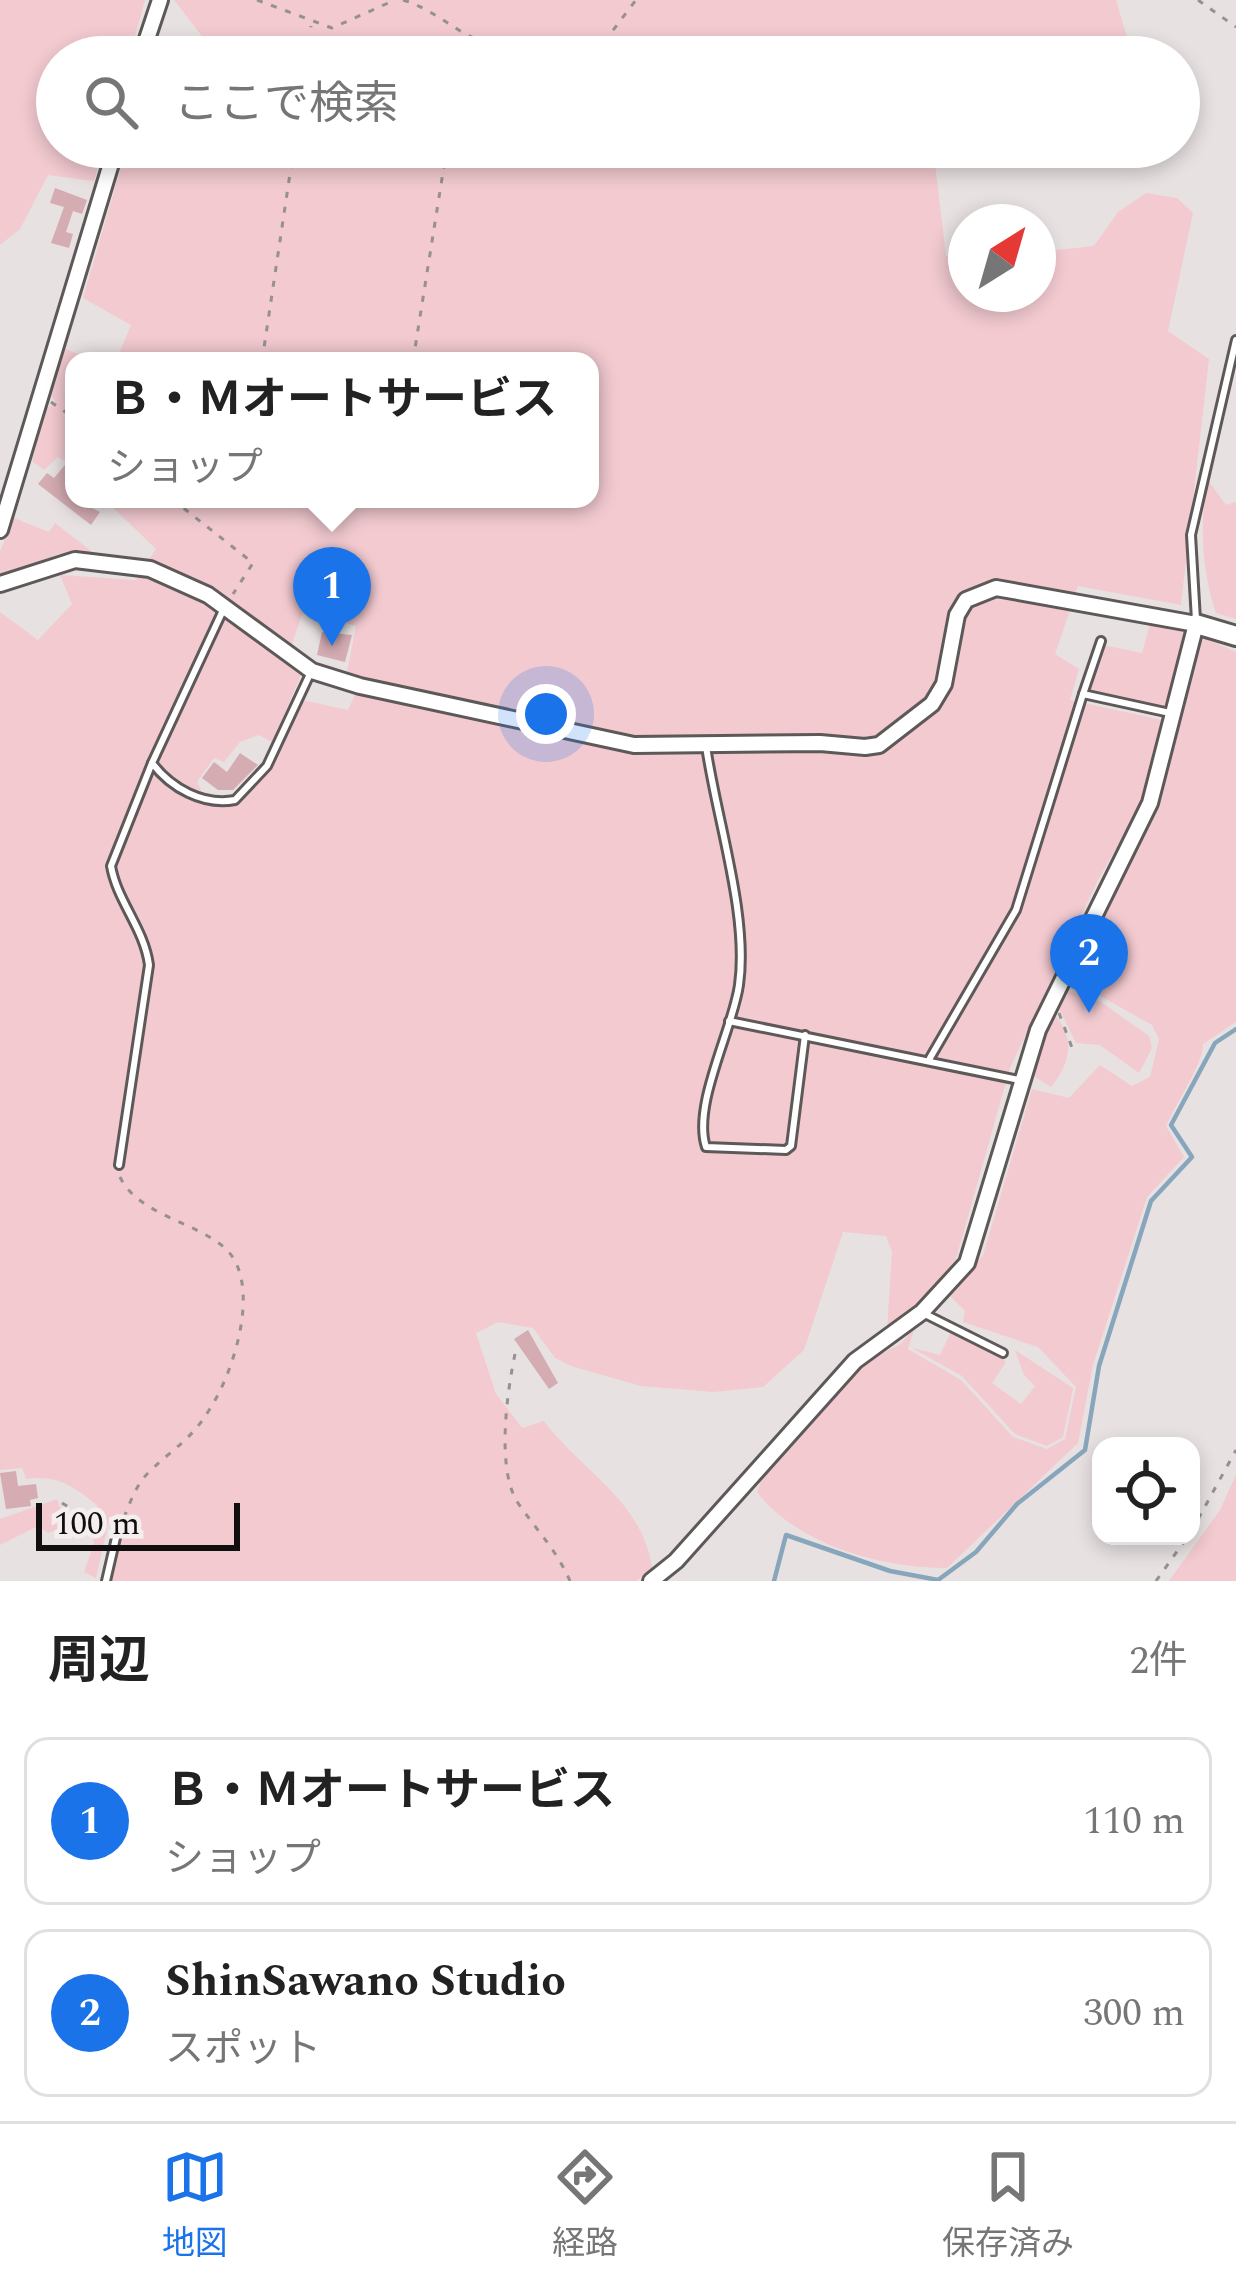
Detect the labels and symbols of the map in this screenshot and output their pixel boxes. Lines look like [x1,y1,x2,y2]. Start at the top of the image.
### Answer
north arrow [948,204,1056,312]
pin: 1 [293,547,371,646]
your location [516,684,576,744]
pin: 2 [1050,914,1128,1013]
scale bar [36,1497,240,1550]

